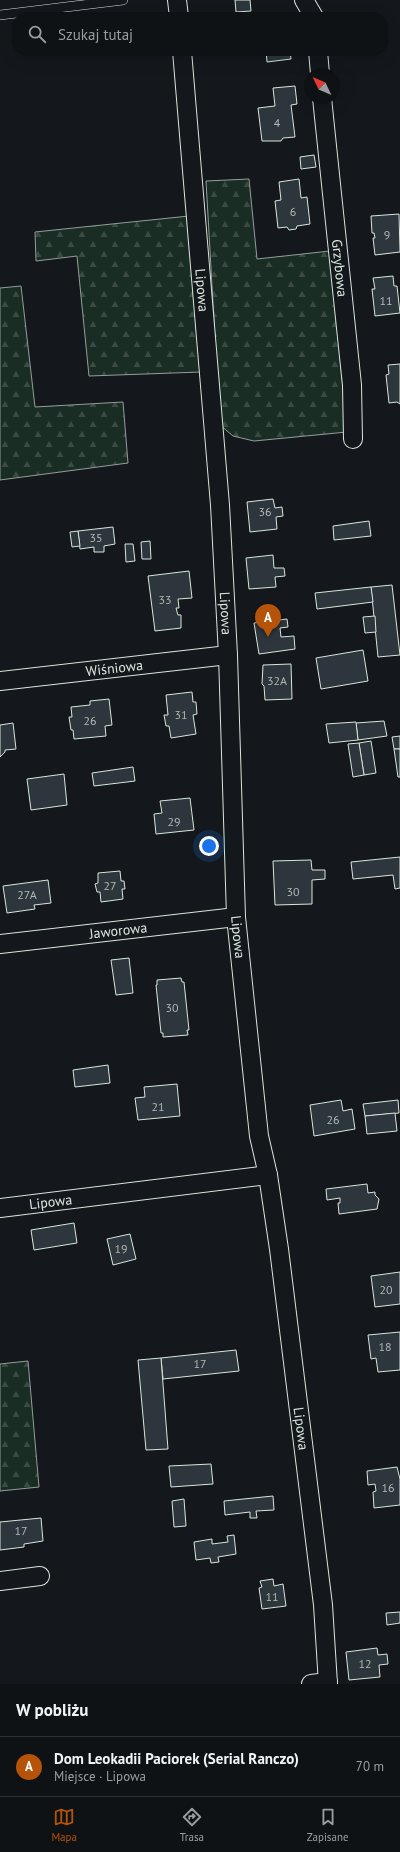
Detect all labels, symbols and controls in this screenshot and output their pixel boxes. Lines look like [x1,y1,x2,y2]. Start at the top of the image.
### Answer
search box [12,12,388,56]
icon: search [26,23,48,45]
text: Szukaj tutaj [58,25,133,44]
north arrow [304,68,340,104]
house number: 4 [274,115,281,130]
house number: 6 [290,204,296,219]
house number: 9 [384,227,390,242]
street label: Grzybowa [328,238,352,298]
street label: Lipowa [191,268,213,312]
house number: 11 [379,293,393,308]
house number: 36 [258,504,272,519]
house number: 35 [89,530,103,545]
street label: Lipowa [216,591,236,635]
house number: 33 [158,592,172,607]
pin: A [255,604,281,637]
street label: Wiśniowa [85,656,144,680]
house number: 32A [267,673,287,688]
house number: 31 [174,707,188,722]
house number: 26 [83,713,97,728]
house number: 29 [167,814,181,829]
your location [199,836,219,856]
house number: 27 [103,878,117,893]
house number: 30 [286,884,300,899]
house number: 27A [17,887,37,902]
street label: Lipowa [227,915,249,959]
street label: Jaworowa [87,918,148,943]
house number: 30 [165,1000,179,1015]
house number: 21 [151,1099,165,1114]
house number: 26 [326,1112,340,1127]
street label: Lipowa [28,1190,73,1213]
house number: 19 [114,1241,128,1256]
house number: 20 [379,1282,393,1297]
house number: 18 [378,1339,392,1354]
house number: 17 [193,1356,207,1371]
street label: Lipowa [290,1406,313,1451]
house number: 16 [381,1480,395,1495]
house number: 17 [14,1523,28,1538]
house number: 11 [265,1589,279,1604]
house number: 12 [358,1656,372,1671]
text: W pobliżu [16,1699,88,1721]
text: Dom Leokadii Paciorek (Serial Ranczo) [54,1749,299,1768]
text: A [25,1758,33,1775]
text: 70 m [356,1758,384,1775]
text: Miejsce · Lipowa [54,1768,146,1785]
tab: Mapa [51,1806,77,1844]
tab: Trasa [180,1806,204,1844]
tab: Zapisane [307,1806,349,1844]

